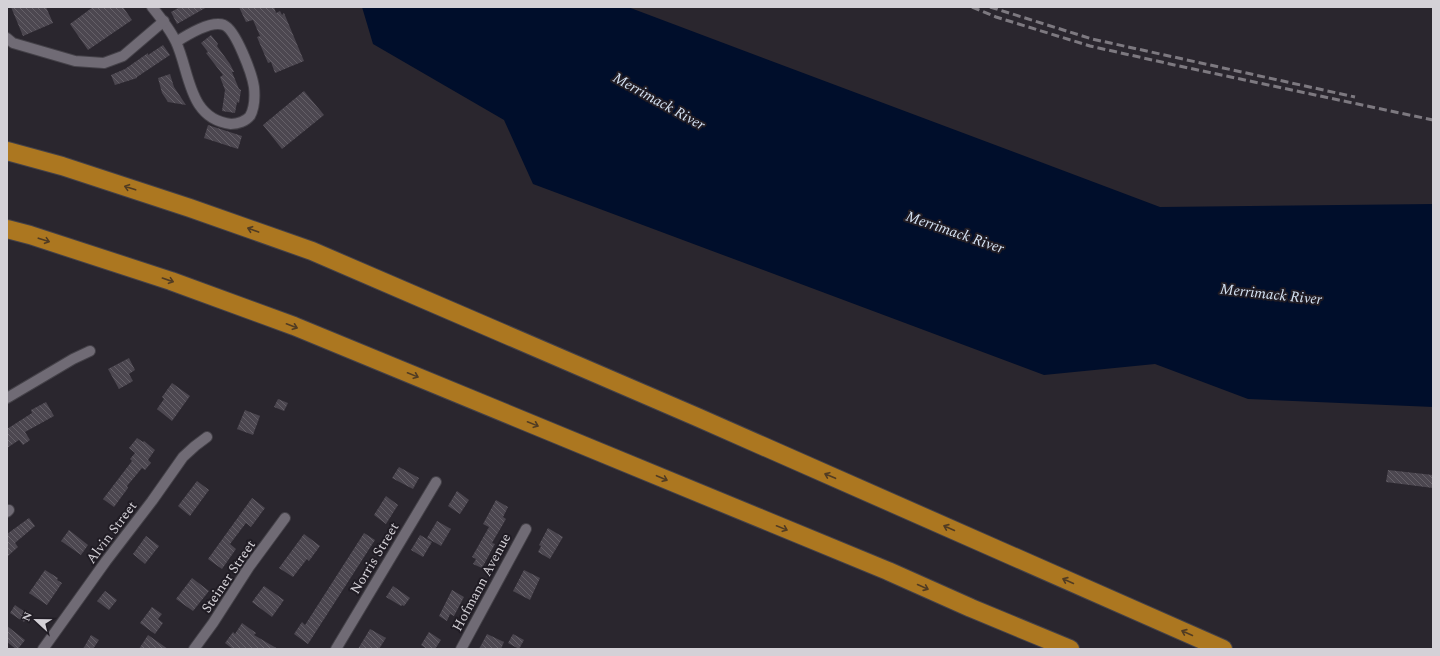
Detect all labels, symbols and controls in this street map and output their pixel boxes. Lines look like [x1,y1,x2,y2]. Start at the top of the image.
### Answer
water label: Merrimack River [608,66,710,137]
one-way arrow [123,184,136,191]
water label: Merrimack River [903,205,1008,260]
one-way arrow [246,226,259,233]
one-way arrow [38,237,51,244]
one-way arrow [161,277,174,284]
water label: Merrimack River [1219,278,1324,311]
one-way arrow [286,322,298,330]
one-way arrow [406,372,418,379]
one-way arrow [526,421,538,429]
one-way arrow [824,472,836,480]
one-way arrow [656,474,668,482]
street label: Alvin Street [81,496,142,568]
street label: Norris Street [345,518,404,598]
one-way arrow [776,524,788,532]
one-way arrow [944,524,956,531]
street label: Hofmann Avenue [447,529,516,635]
street label: Steiner Street [196,535,261,617]
one-way arrow [1062,577,1074,585]
one-way arrow [917,584,929,591]
north arrow [16,600,56,640]
text: N [18,609,37,624]
one-way arrow [1181,629,1193,636]

